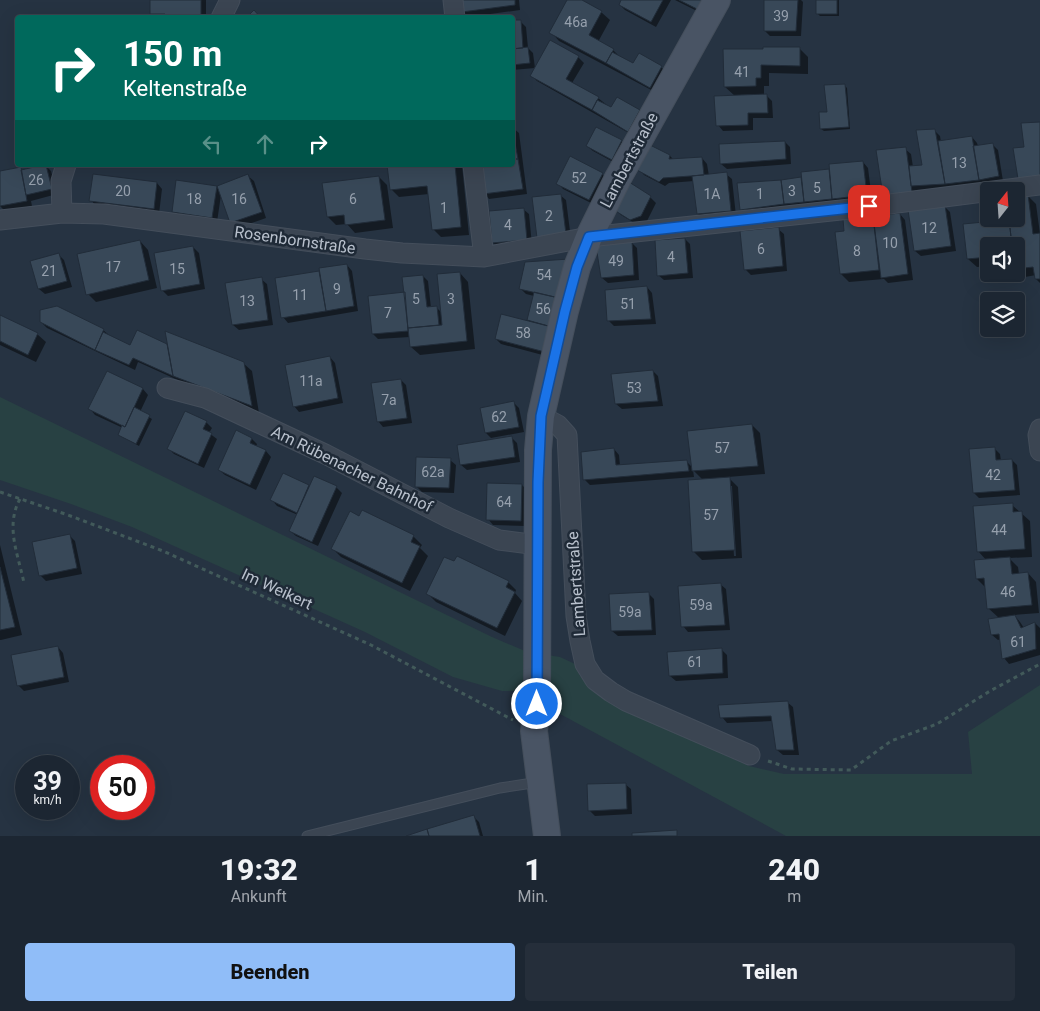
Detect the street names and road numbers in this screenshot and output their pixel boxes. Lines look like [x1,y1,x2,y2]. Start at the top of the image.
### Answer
street label: Lambertstraße [596,109,662,211]
street label: Rosenbornstraße [233,222,357,258]
street label: Am Rübenacher Bahnhof [268,422,436,517]
street label: Lambertstraße [563,531,589,637]
street label: Im Weikert [238,564,316,614]

